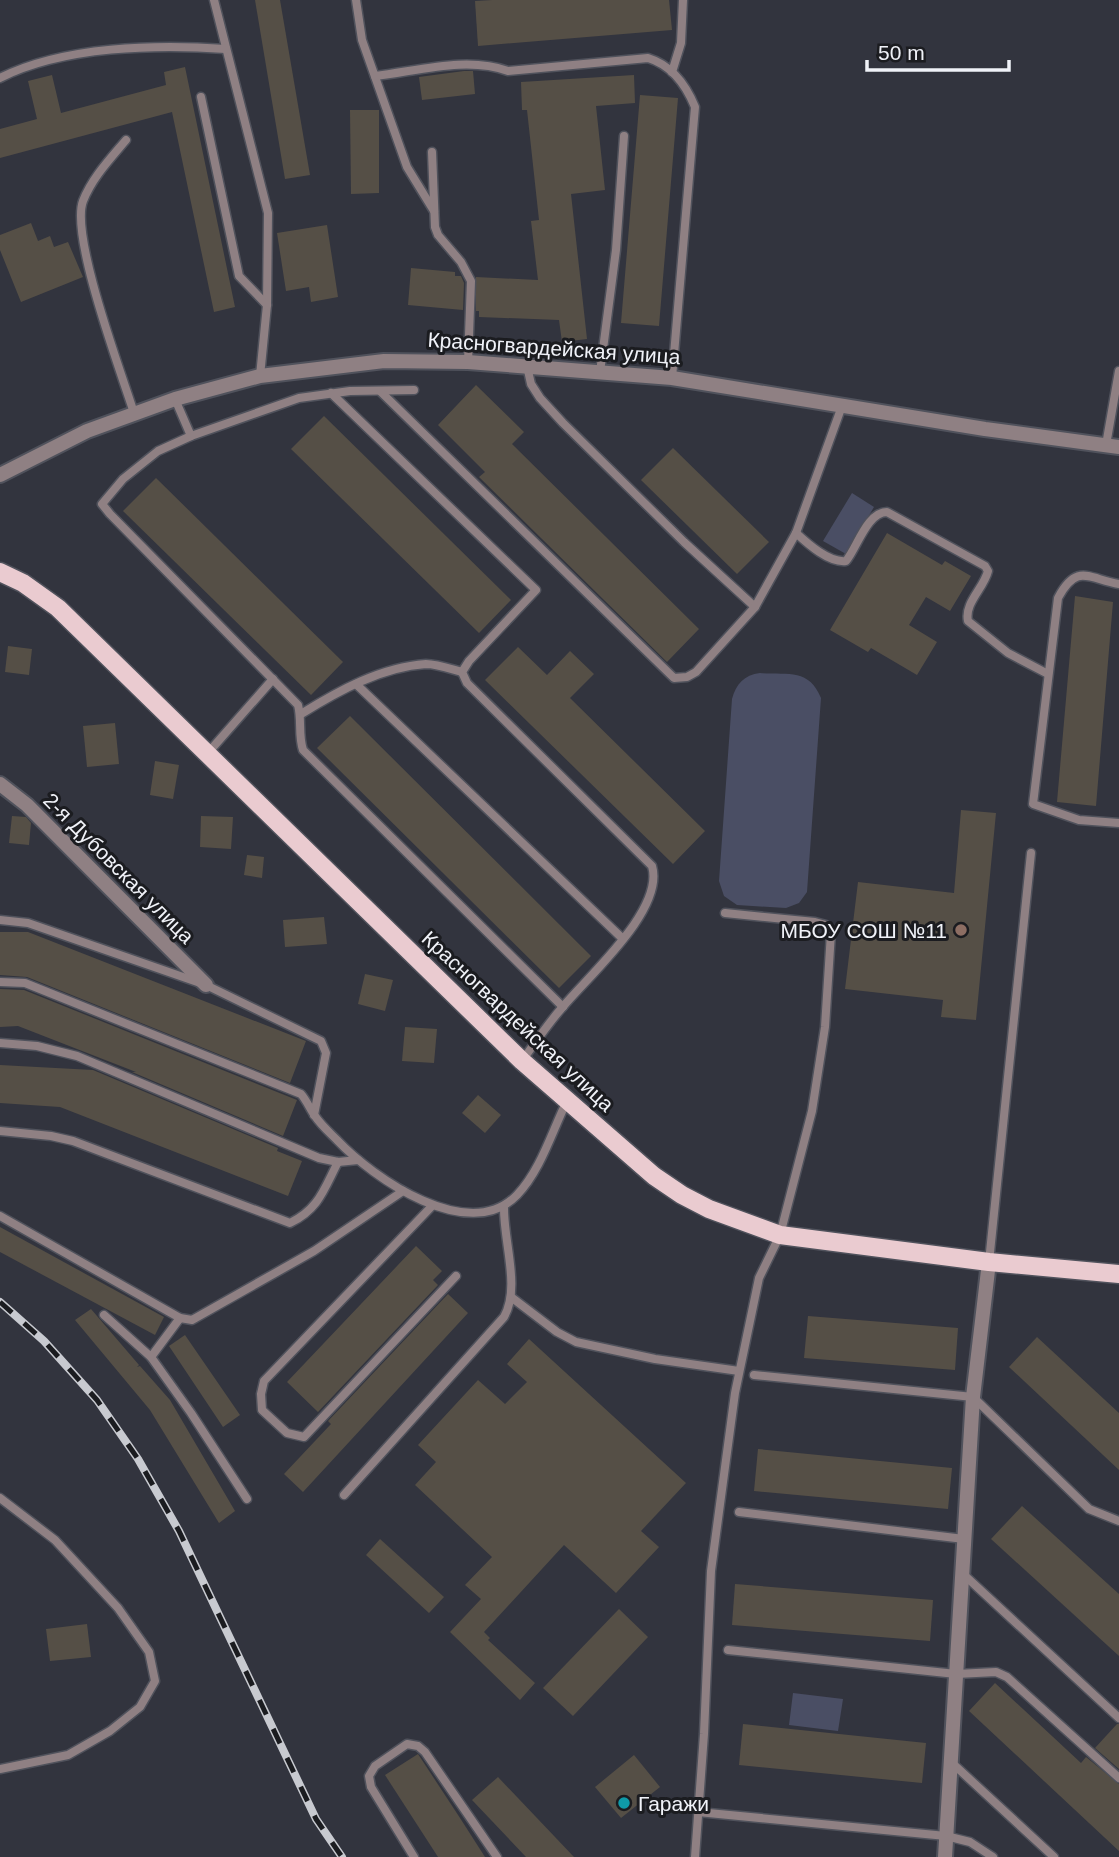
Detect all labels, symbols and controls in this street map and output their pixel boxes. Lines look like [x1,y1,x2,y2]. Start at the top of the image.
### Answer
scale bar [867,28,1009,72]
text: 50 m [878,41,925,64]
street label: Красногвардейская улица [427,328,681,368]
street label: 2-я Дубовская улица [39,788,199,948]
place label: МБОУ СОШ №11 [780,919,947,942]
marker: МБОУ СОШ №11 [953,922,969,938]
street label: Красногвардейская улица [418,926,619,1116]
place label: Гаражи [638,1792,709,1815]
marker: Гаражи [616,1795,632,1811]

